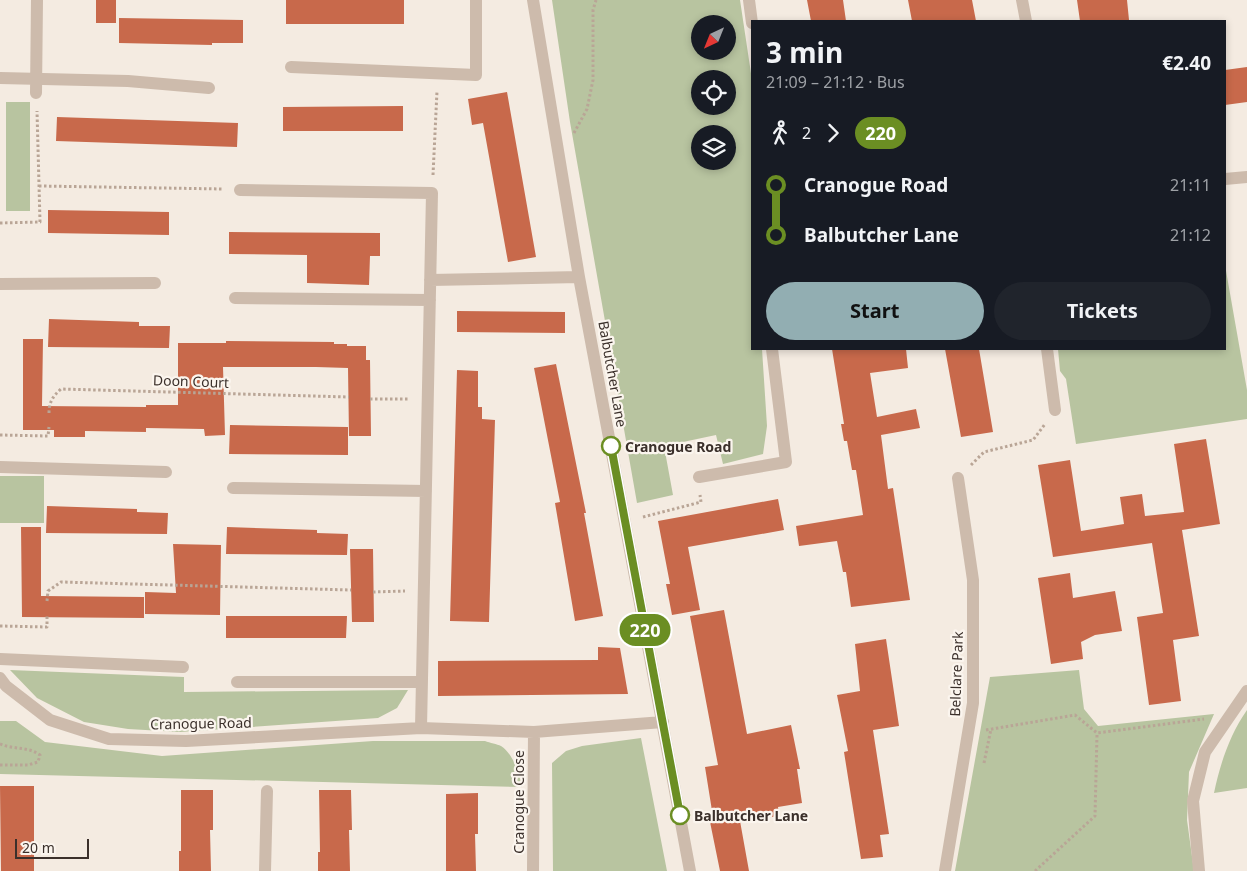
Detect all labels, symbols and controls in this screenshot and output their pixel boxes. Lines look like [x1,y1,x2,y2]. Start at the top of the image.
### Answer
north arrow [691,15,736,60]
map controls [691,15,736,170]
text: 3 min [766,33,843,71]
text: €2.40 [1162,50,1211,76]
button: locate [691,70,736,115]
text: 21:09 – 21:12 · Bus [766,71,905,93]
icon: walk [766,119,794,147]
icon: forward [819,119,847,147]
text: 220 [865,121,896,145]
text: 2 [802,122,811,144]
button: layers [691,125,736,170]
text: Cranogue Road [804,172,948,198]
text: 21:11 [1170,174,1211,196]
text: Balbutcher Lane [804,222,959,248]
text: 21:12 [1170,224,1211,246]
button: Start [766,282,984,340]
button: Tickets [994,282,1211,340]
street label: Balbutcher Lane [594,320,632,429]
street label: Doon Court [153,370,229,392]
marker: Cranogue Road [601,436,621,456]
place label: Cranogue Road [625,437,731,456]
line badge: 220 [616,614,674,646]
text: 220 [630,618,660,642]
street label: Belclare Park [945,630,967,717]
street label: Cranogue Road [150,713,252,733]
street label: Cranogue Close [509,750,528,854]
marker: Balbutcher Lane [670,805,690,825]
place label: Balbutcher Lane [694,806,808,825]
scale bar [15,836,89,859]
text: 20 m [22,838,55,857]

